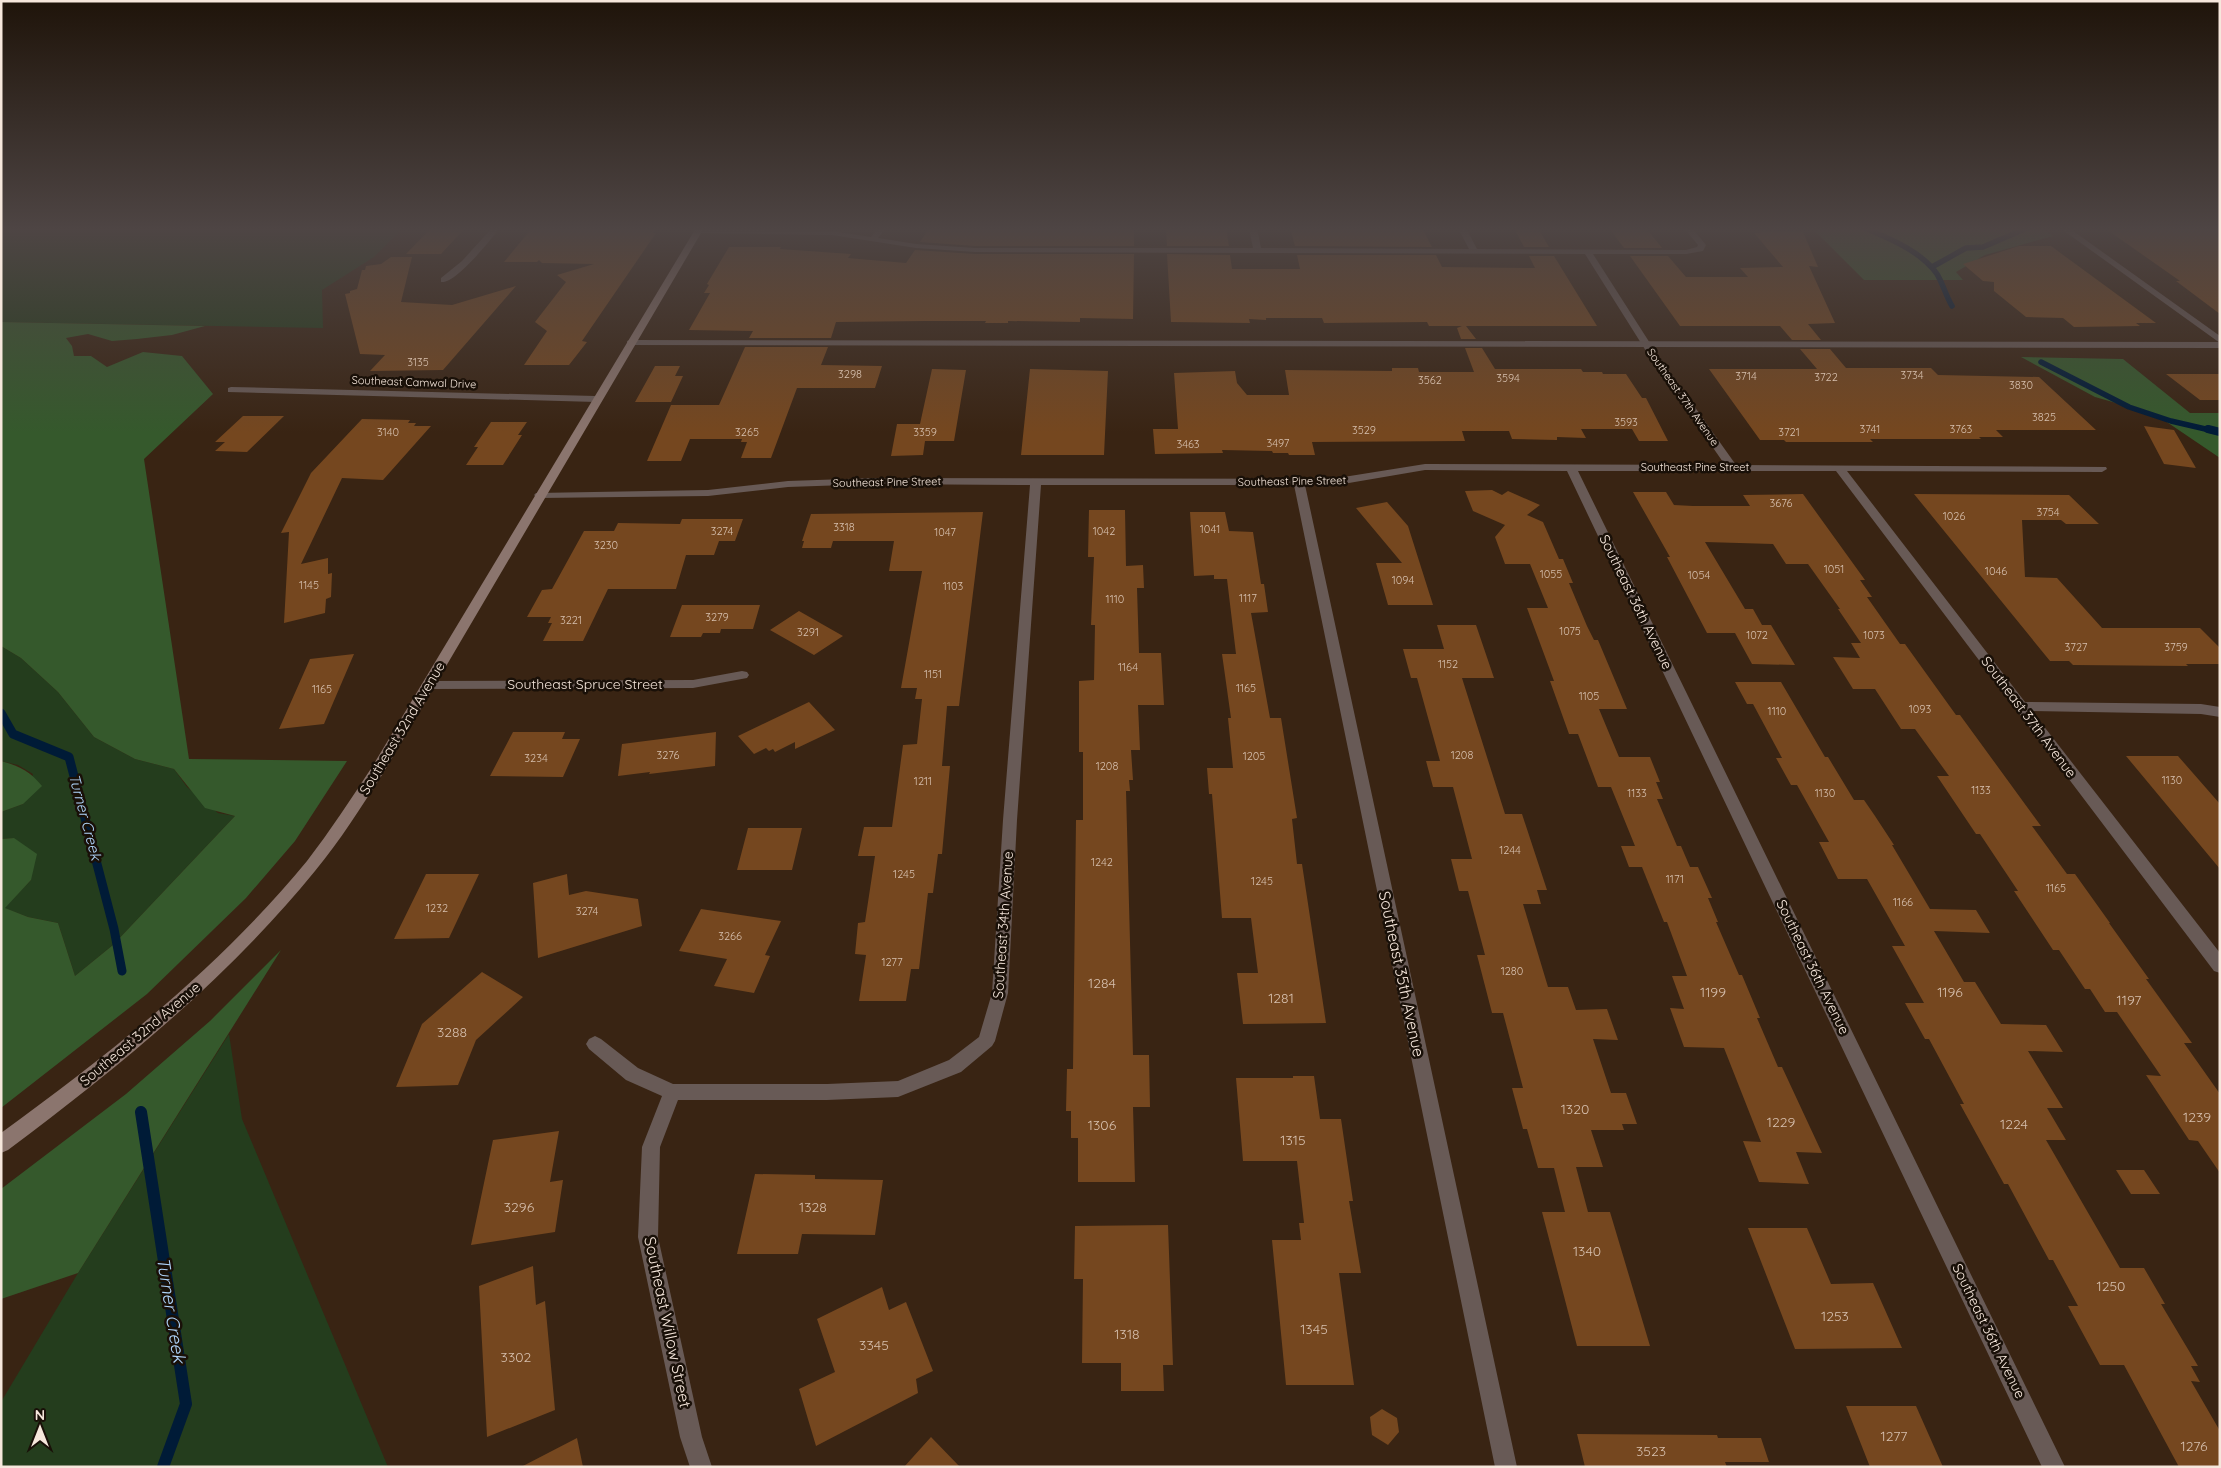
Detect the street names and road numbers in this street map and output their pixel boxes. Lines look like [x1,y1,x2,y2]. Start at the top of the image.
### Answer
street label: Southeast 37th Avenue [1644,346,1722,448]
street label: Southeast Camwal Drive [351,373,477,391]
street label: Southeast Pine Street [1641,460,1749,474]
street label: Southeast Pine Street [1238,473,1347,489]
street label: Southeast Pine Street [833,474,942,490]
street label: Southeast 36th Avenue [1596,532,1677,672]
street label: Southeast 37th Avenue [1977,653,2081,781]
street label: Southeast 32nd Avenue [355,658,449,798]
street label: Southeast Spruce Street [507,675,663,693]
street label: Southeast 34th Avenue [989,851,1017,999]
street label: Southeast 35th Avenue [1375,889,1429,1059]
street label: Southeast 36th Avenue [1773,897,1854,1037]
street label: Southeast 32nd Avenue [76,978,204,1090]
street label: Southeast Willow Street [640,1235,696,1409]
street label: Southeast 36th Avenue [1949,1261,2030,1401]

